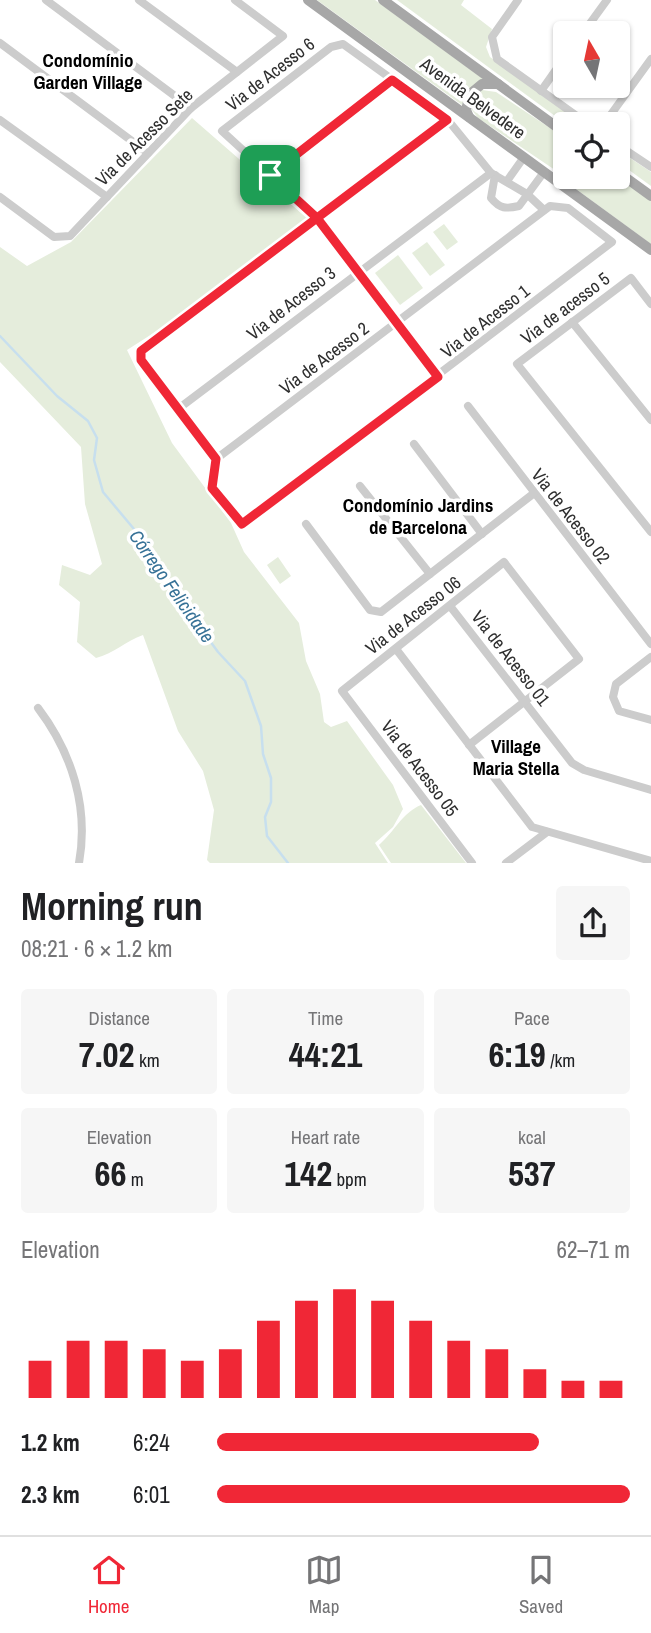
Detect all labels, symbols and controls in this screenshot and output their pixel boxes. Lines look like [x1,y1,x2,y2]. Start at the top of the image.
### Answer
north arrow [553,21,630,98]
map controls [553,21,630,189]
street label: Via de Acesso 6 [220,31,320,117]
district label: Condomínio Garden Village [34,47,143,95]
street label: Avenida Belvedere [414,51,531,145]
street label: Via de Acesso Sete [90,83,198,191]
button: locate [553,112,630,189]
pin [240,145,300,205]
icon: arrive [251,156,289,194]
street label: Via de Acesso 3 [241,260,341,346]
street label: Via de acesso 5 [515,266,615,350]
street label: Via de Acesso 1 [435,278,535,364]
street label: Via de Acesso 2 [274,316,374,400]
street label: Via de Acesso 02 [526,463,616,569]
district label: Condomínio Jardins de Barcelona [343,492,493,540]
water label: Córrego Felicidade [123,524,221,648]
street label: Via de Acesso 06 [360,570,466,660]
street label: Via de Acesso 01 [466,605,557,711]
street label: Via de Acesso 05 [376,715,464,821]
district label: Village Maria Stella [473,733,560,781]
text: Morning run [21,881,203,932]
button: share [556,886,630,960]
text: 08:21 · 6 × 1.2 km [21,933,173,964]
text: Distance [88,1005,150,1031]
text: Time [308,1005,343,1031]
text: Pace [514,1005,550,1031]
text: 7.02 [79,1031,135,1078]
text: 44:21 [289,1031,362,1078]
text: 6:19 [488,1031,546,1078]
text: km [135,1047,160,1073]
text: /km [546,1047,575,1073]
text: Elevation [87,1124,152,1150]
text: Heart rate [291,1124,360,1150]
text: kcal [518,1124,546,1150]
text: 66 [95,1150,126,1197]
text: 142 [284,1150,332,1197]
text: 537 [508,1150,556,1197]
text: m [126,1166,144,1192]
text: bpm [332,1166,367,1192]
text: Elevation [21,1234,100,1265]
text: 62–71 m [557,1234,630,1265]
text: 1.2 km [21,1427,80,1458]
text: 6:24 [133,1427,170,1458]
text: 2.3 km [21,1479,80,1510]
text: 6:01 [133,1479,170,1510]
tab: Home [88,1551,129,1619]
tab: Map [305,1551,343,1619]
tab: Saved [519,1551,563,1619]

